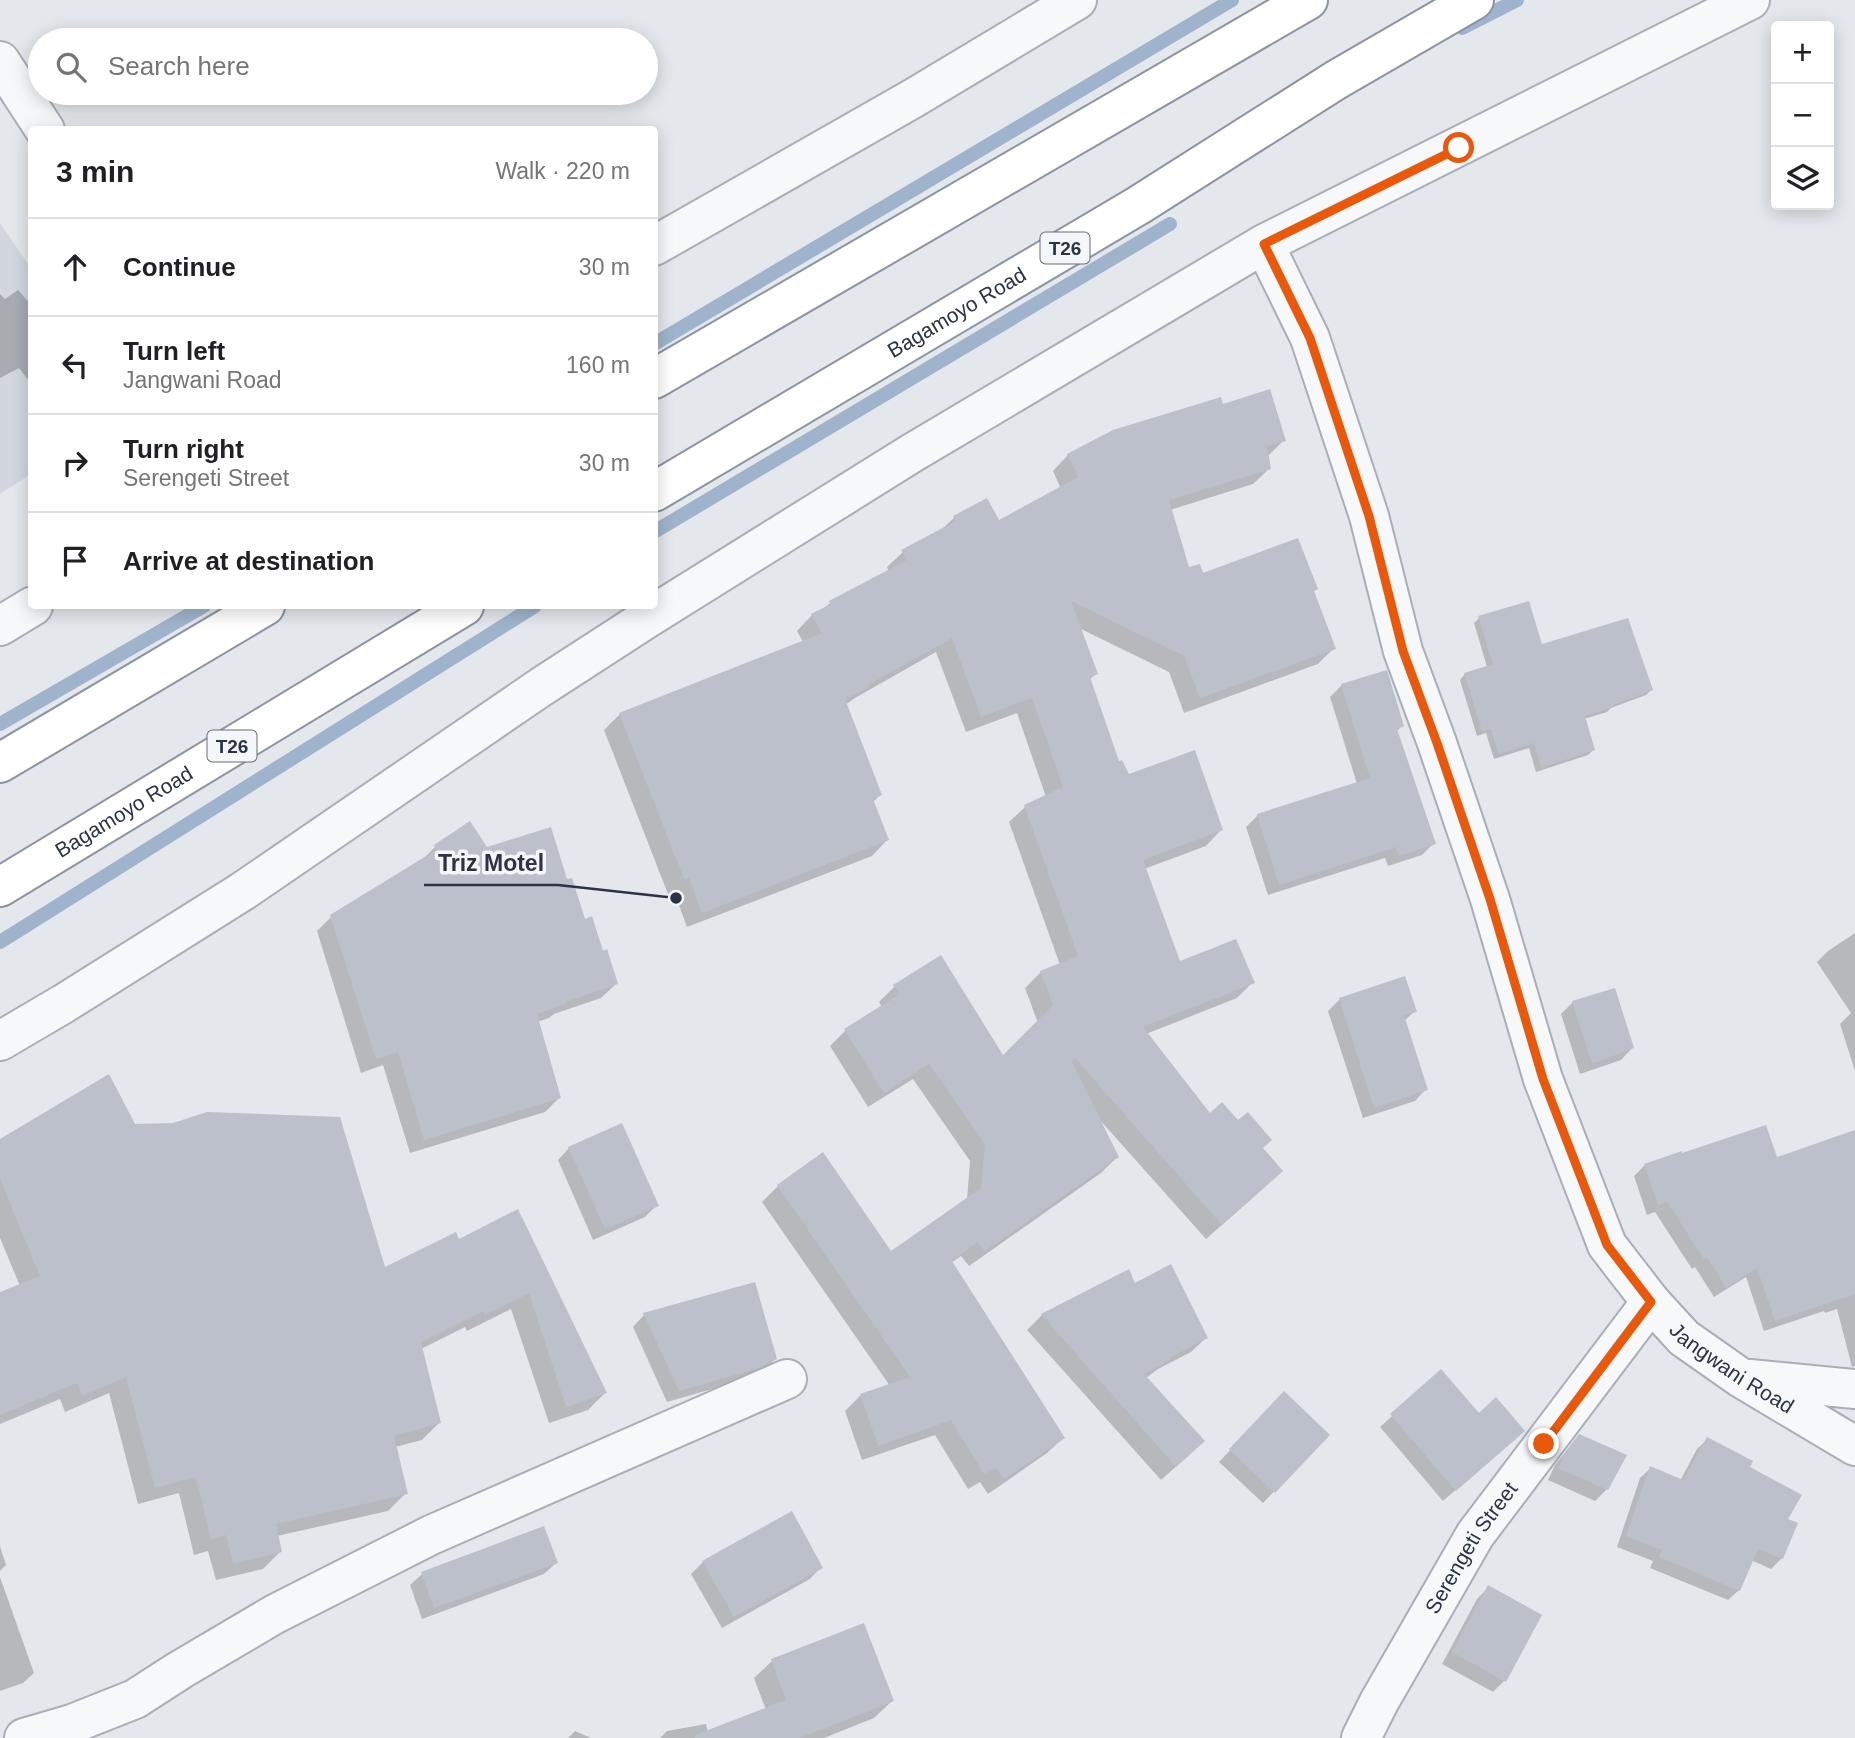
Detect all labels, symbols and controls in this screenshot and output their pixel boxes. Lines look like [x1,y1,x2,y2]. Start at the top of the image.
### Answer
map controls [1771,21,1834,210]
button: + [1771,21,1834,84]
search box [28,28,658,105]
icon: search [52,48,90,86]
text: Search here [108,51,250,81]
button: − [1771,84,1834,147]
route start [1443,132,1474,163]
button: layers [1771,147,1834,210]
text: 3 min [56,155,134,188]
text: Walk · 220 m [495,158,630,184]
road number: T26 [1040,232,1090,264]
icon: ahead [56,248,94,286]
text: Continue [123,252,236,282]
text: 30 m [579,254,630,280]
street label: Bagamoyo Road [883,263,1030,362]
text: Turn left [123,336,225,366]
icon: left [56,346,94,384]
text: 160 m [566,352,630,378]
text: Jangwani Road [123,367,282,393]
text: Turn right [123,434,244,464]
icon: right [56,444,94,482]
text: 30 m [579,450,630,476]
text: Serengeti Street [123,465,289,491]
icon: arrive [56,542,94,580]
text: Arrive at destination [123,546,374,576]
road number: T26 [208,730,256,762]
street label: Bagamoyo Road [51,761,197,862]
callout: Triz Motel [424,841,558,885]
text: Triz Motel [438,850,544,876]
street label: Jangwani Road [1665,1318,1798,1418]
route end [1528,1428,1559,1459]
street label: Serengeti Street [1420,1477,1522,1617]

